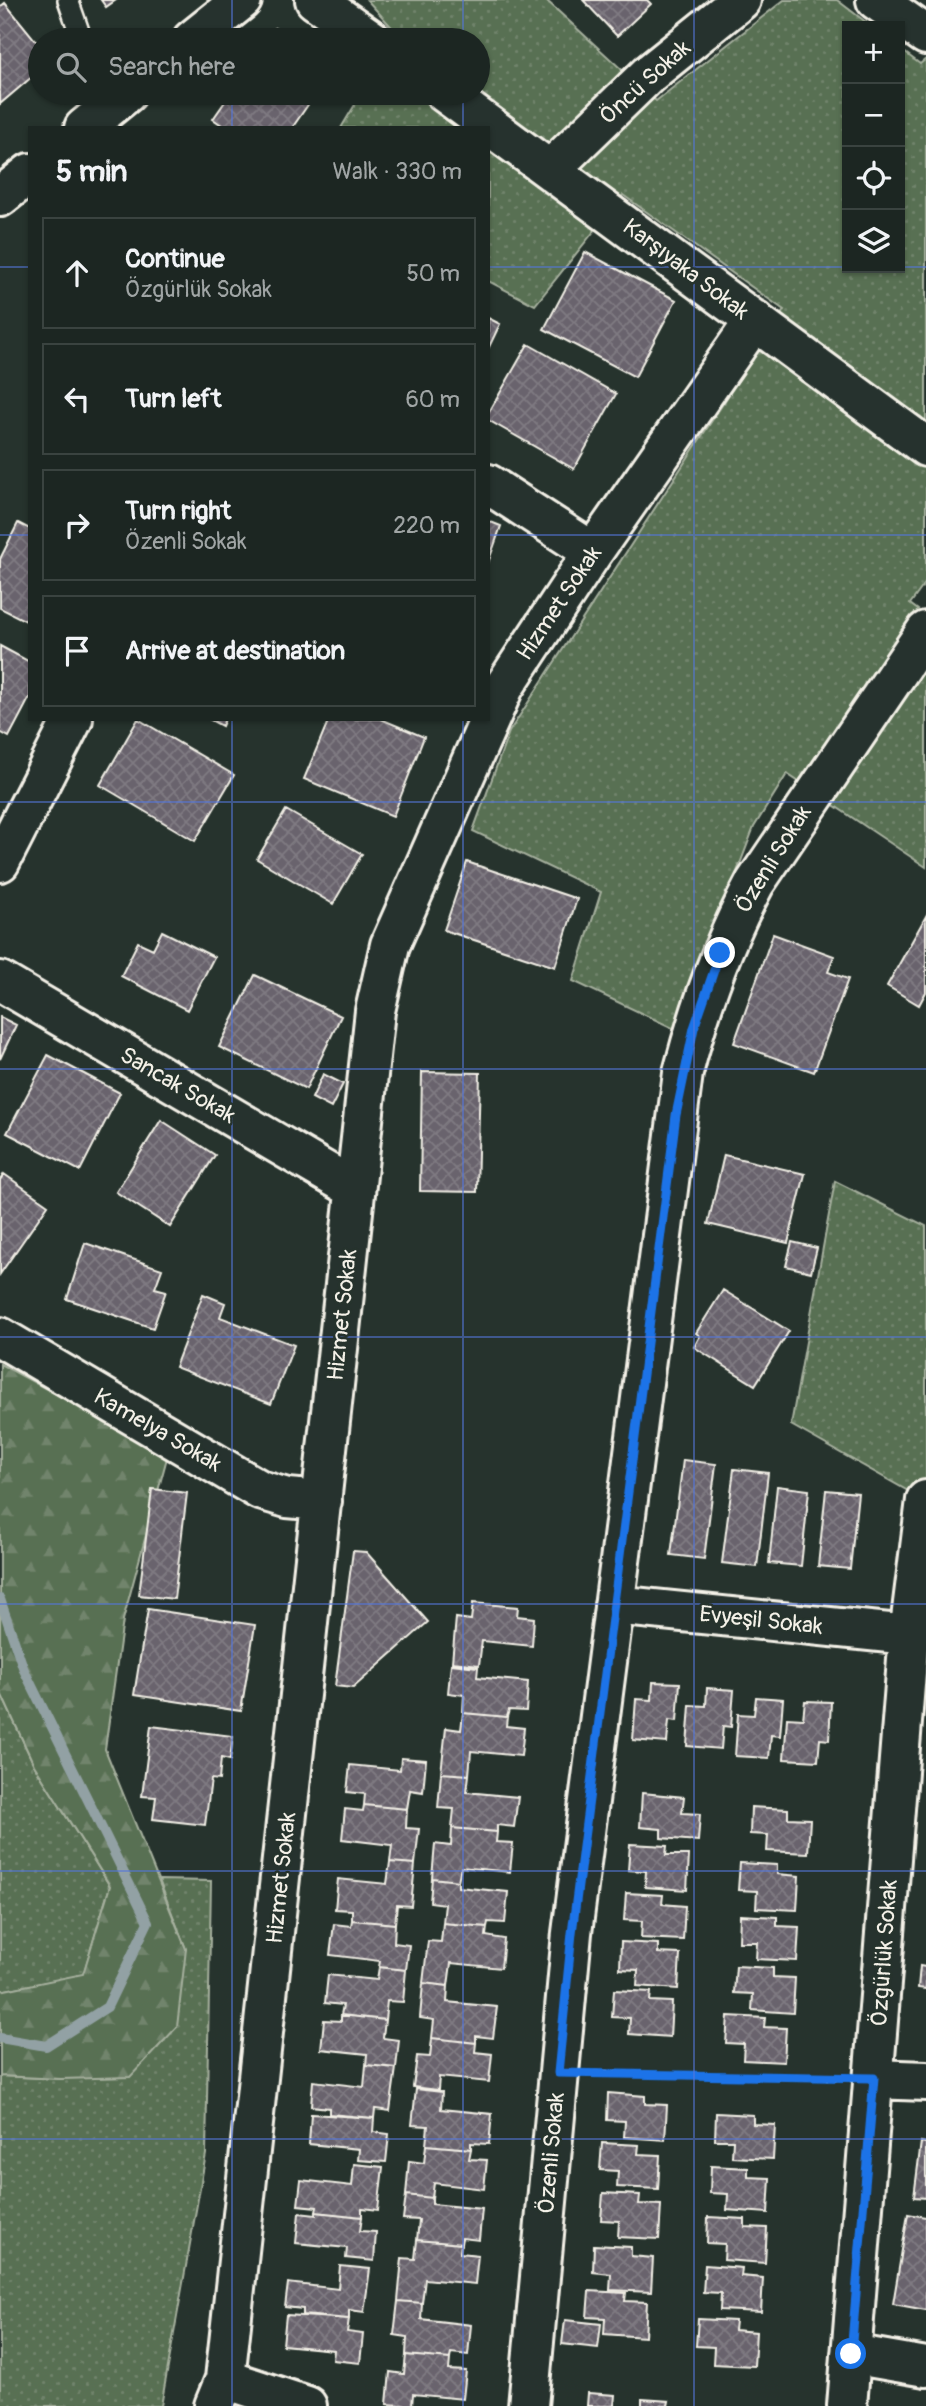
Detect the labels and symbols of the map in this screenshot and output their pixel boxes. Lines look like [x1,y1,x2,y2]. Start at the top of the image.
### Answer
street label: Öncü Sokak [593,33,697,131]
street label: Karşıyaka Sokak [617,212,755,326]
street label: Hizmet Sokak [510,540,608,666]
street label: Özenli Sokak [728,799,818,918]
route end [704,937,735,968]
street label: Sancak Sokak [115,1040,241,1130]
street label: Hizmet Sokak [321,1247,363,1382]
street label: Kamelya Sokak [89,1382,227,1478]
street label: Evyeşil Sokak [698,1599,824,1641]
street label: Hizmet Sokak [260,1810,302,1945]
street label: Özgürlük Sokak [864,1878,904,2027]
street label: Özenli Sokak [531,2091,571,2215]
route start [835,2338,866,2369]

